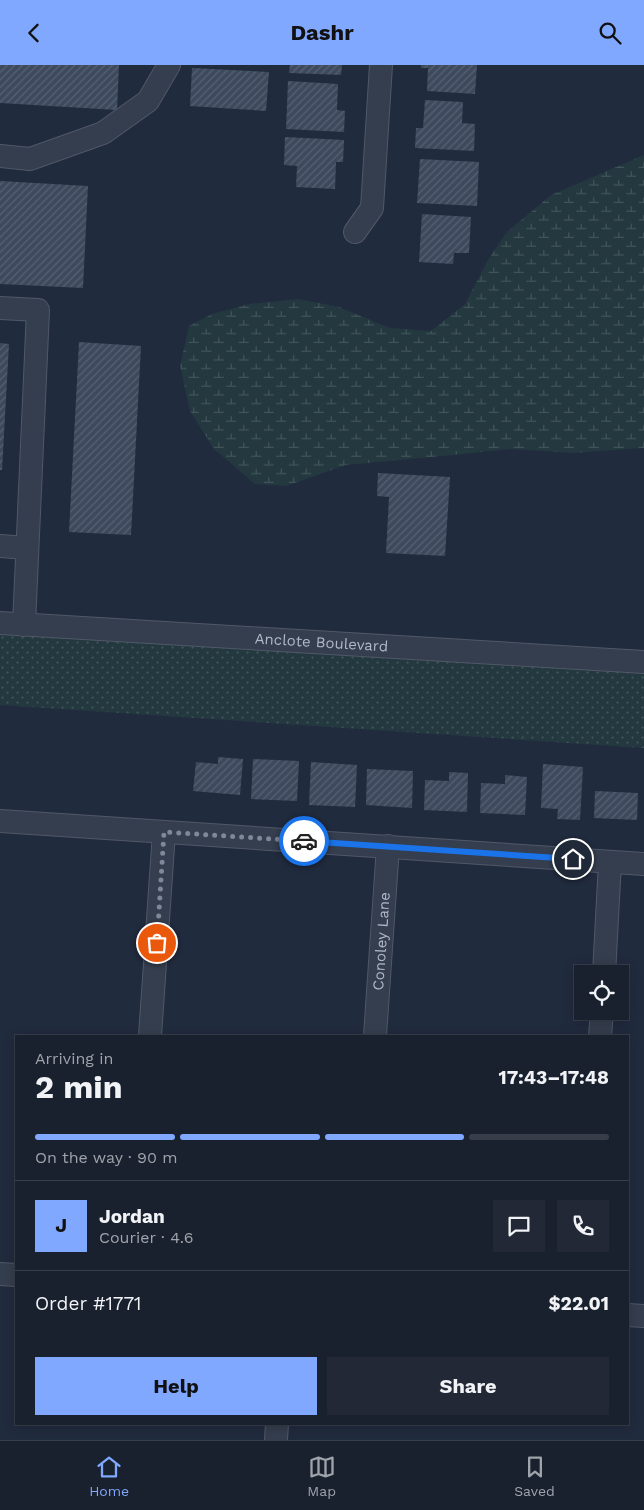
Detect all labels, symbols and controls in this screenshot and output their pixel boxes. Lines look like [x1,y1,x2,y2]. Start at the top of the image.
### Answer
icon: back [20,19,48,47]
icon: search [596,19,624,47]
text: Dashr [290,20,354,45]
street label: Anclote Boulevard [254,629,389,655]
courier [279,816,329,866]
icon: car [290,827,318,855]
pin [552,838,594,880]
icon: home [559,845,587,873]
street label: Conoley Lane [369,891,394,991]
pin [136,922,178,964]
icon: bag [143,929,171,957]
map controls [574,965,629,1020]
button: locate [574,965,629,1020]
text: Arriving in [35,1049,113,1068]
text: 17:43–17:48 [499,1066,609,1089]
text: 2 min [35,1068,123,1106]
text: On the way · 90 m [35,1148,178,1167]
button: chat [493,1200,545,1252]
button: phone [557,1200,609,1252]
text: Jordan [99,1205,165,1228]
text: J [55,1214,67,1237]
text: Courier · 4.6 [99,1228,194,1247]
text: Order #1771 [35,1292,142,1315]
text: $22.01 [548,1292,609,1315]
button: Help [35,1357,317,1415]
button: Share [327,1357,609,1415]
tab: Home [89,1453,129,1499]
tab: Map [307,1453,336,1499]
tab: Saved [514,1453,555,1499]

